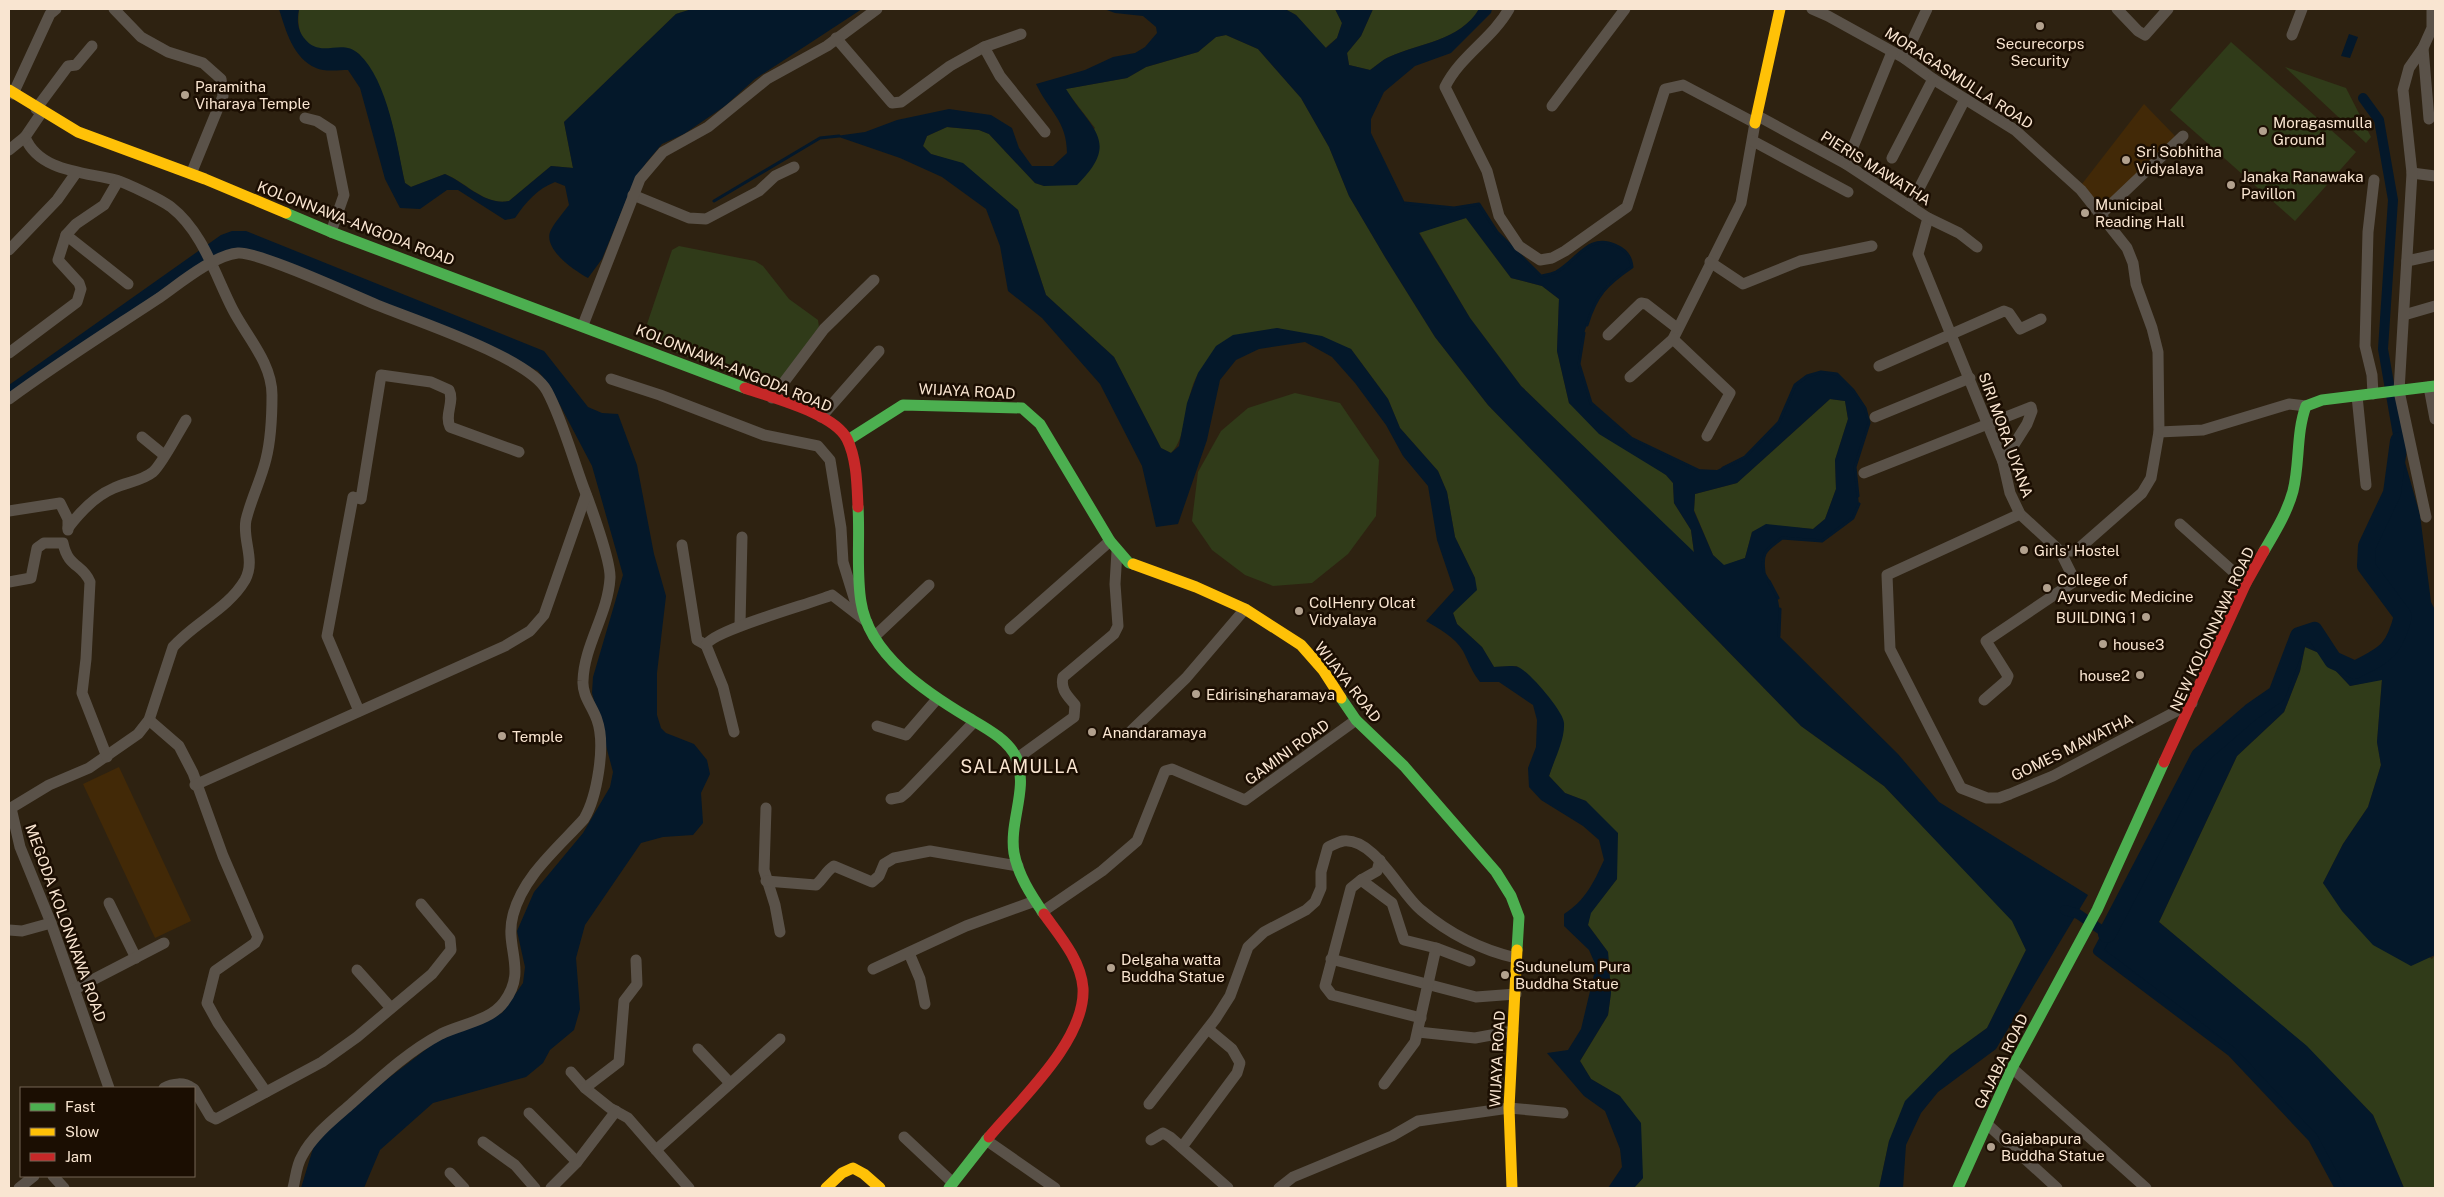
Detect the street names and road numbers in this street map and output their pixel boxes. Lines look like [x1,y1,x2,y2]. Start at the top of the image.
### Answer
street label: MORAGASMULLA ROAD [1882,24,2036,132]
street label: PIERIS MAWATHA [1818,127,1934,209]
street label: KOLONNAWA-ANGODA ROAD [255,177,457,269]
street label: KOLONNAWA-ANGODA ROAD [633,321,835,415]
street label: SIRI MORA UYANA [1975,370,2037,500]
street label: WIJAYA ROAD [918,380,1016,402]
street label: NEW KOLONNAWA ROAD [2166,544,2258,714]
street label: WIJAYA ROAD [1311,638,1385,726]
street label: GOMES MAWATHA [2008,710,2136,784]
street label: GAMINI ROAD [1242,716,1332,788]
street label: MEGODA KOLONNAWA ROAD [22,822,110,1024]
street label: WIJAYA ROAD [1486,1010,1508,1108]
street label: GAJABA ROAD [1971,1011,2031,1111]

